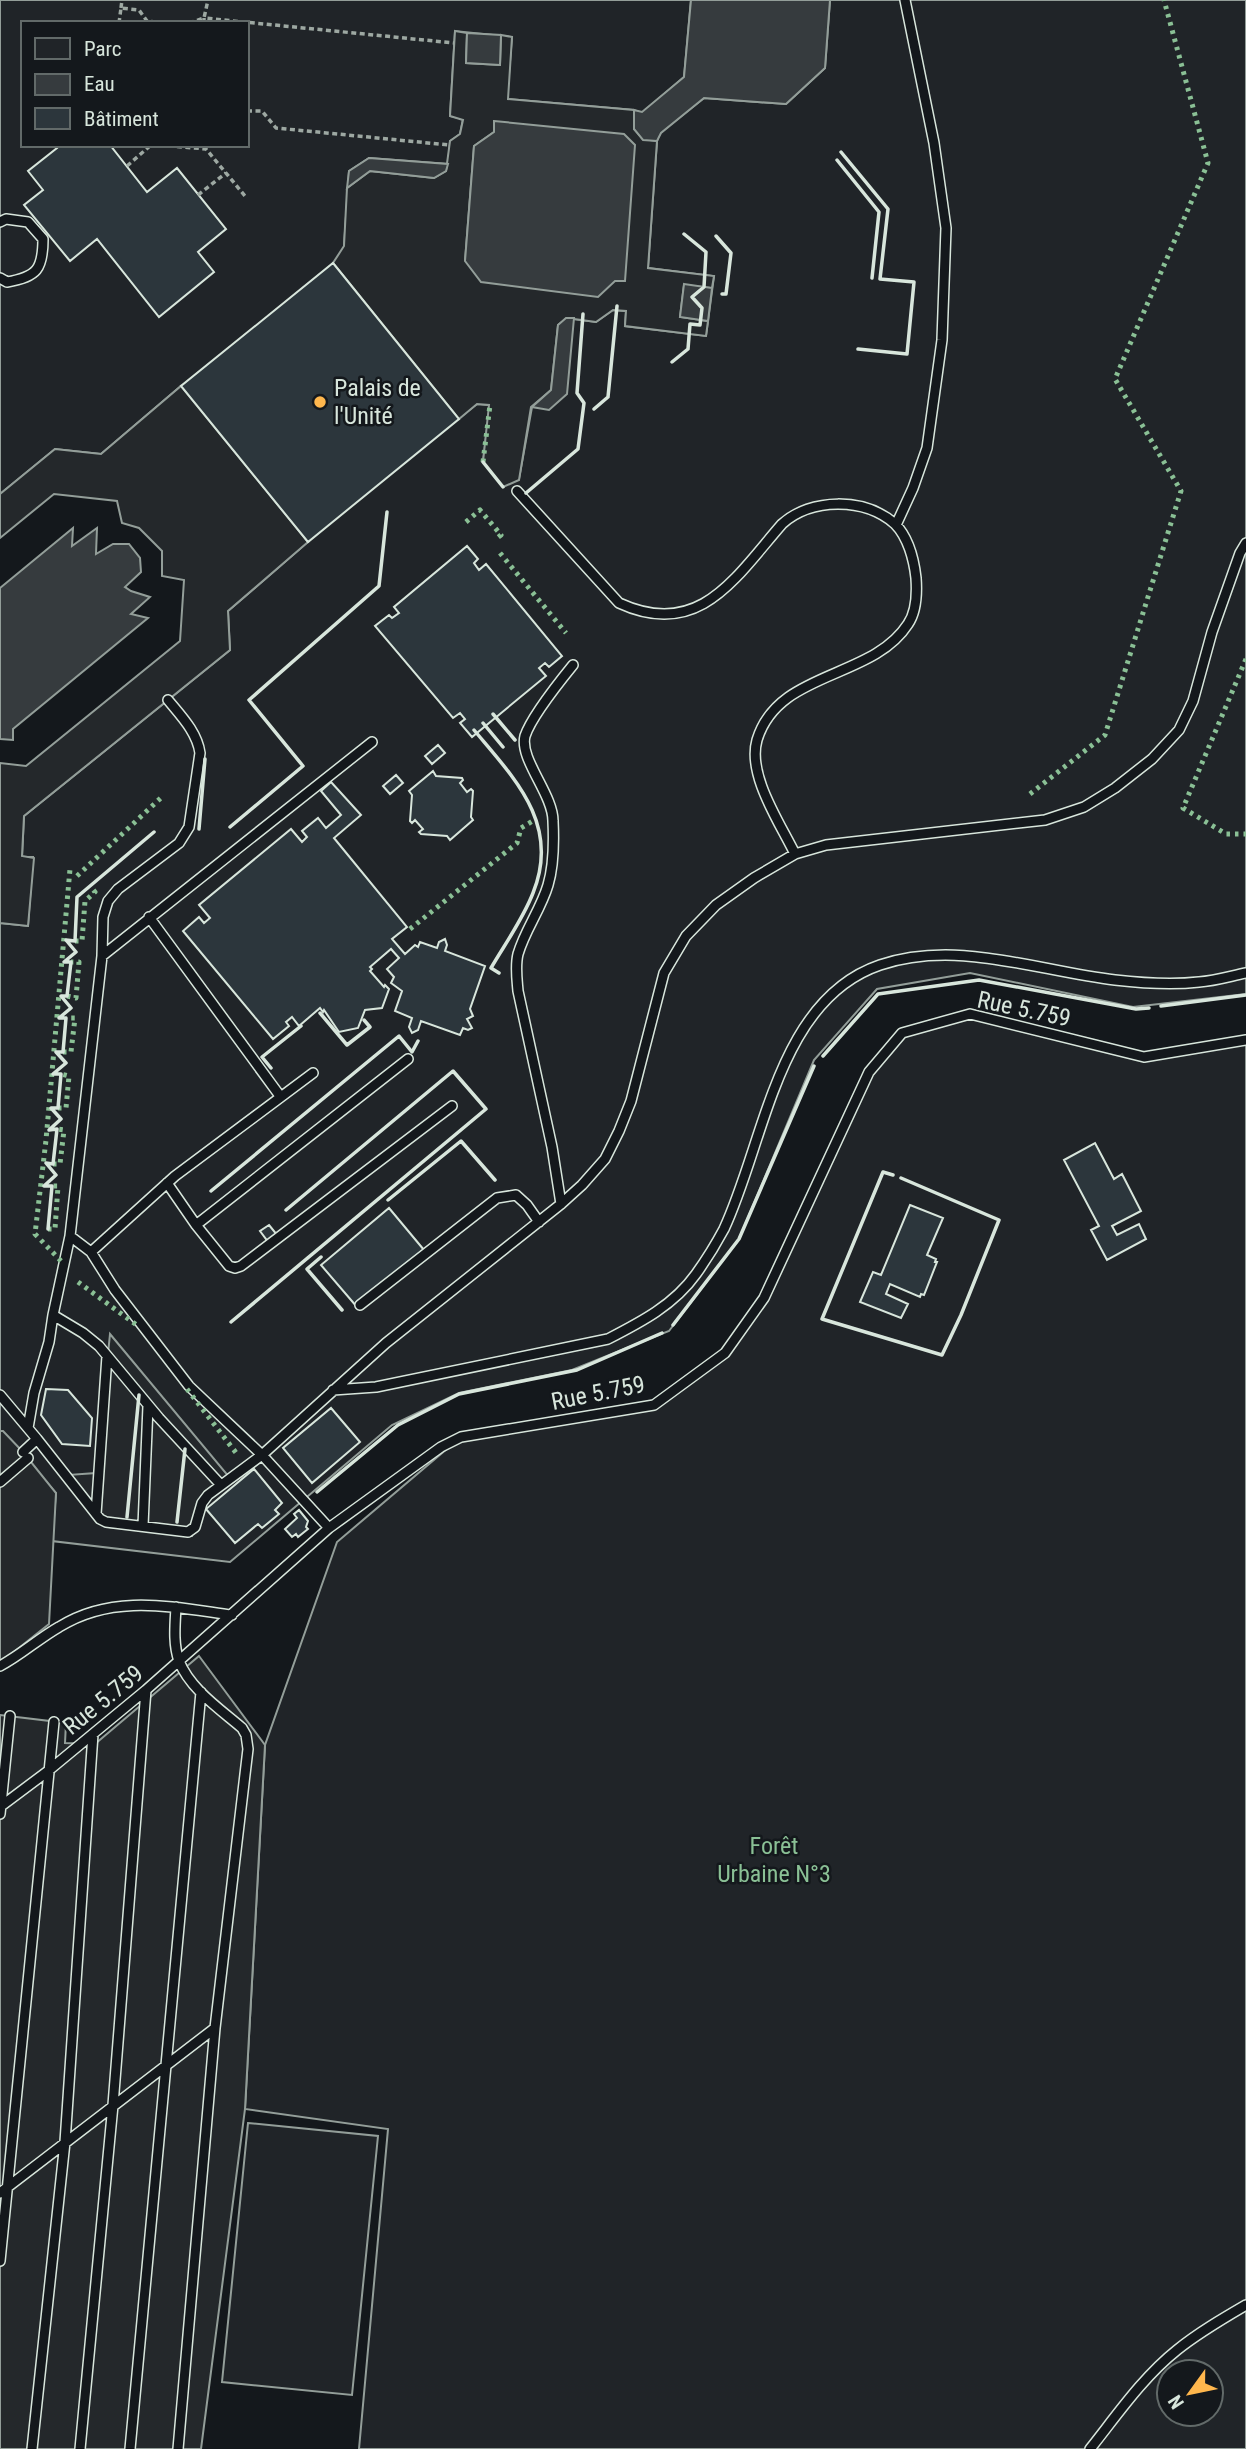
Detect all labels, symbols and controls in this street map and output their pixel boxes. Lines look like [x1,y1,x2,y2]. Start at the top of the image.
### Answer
legend [21,21,248,147]
text: Parc [84,37,122,61]
text: Eau [84,72,115,96]
text: Bâtiment [84,107,159,131]
place label: Palais de l'Unité [334,374,421,430]
marker: Palais de l'Unité [312,394,328,410]
street label: Rue 5.759 [975,985,1073,1033]
street label: Rue 5.759 [549,1370,647,1416]
street label: Rue 5.759 [57,1659,149,1741]
park label: Forêt Urbaine N°3 [717,1832,831,1888]
north arrow [1155,2358,1225,2428]
text: N [1163,2391,1189,2413]

